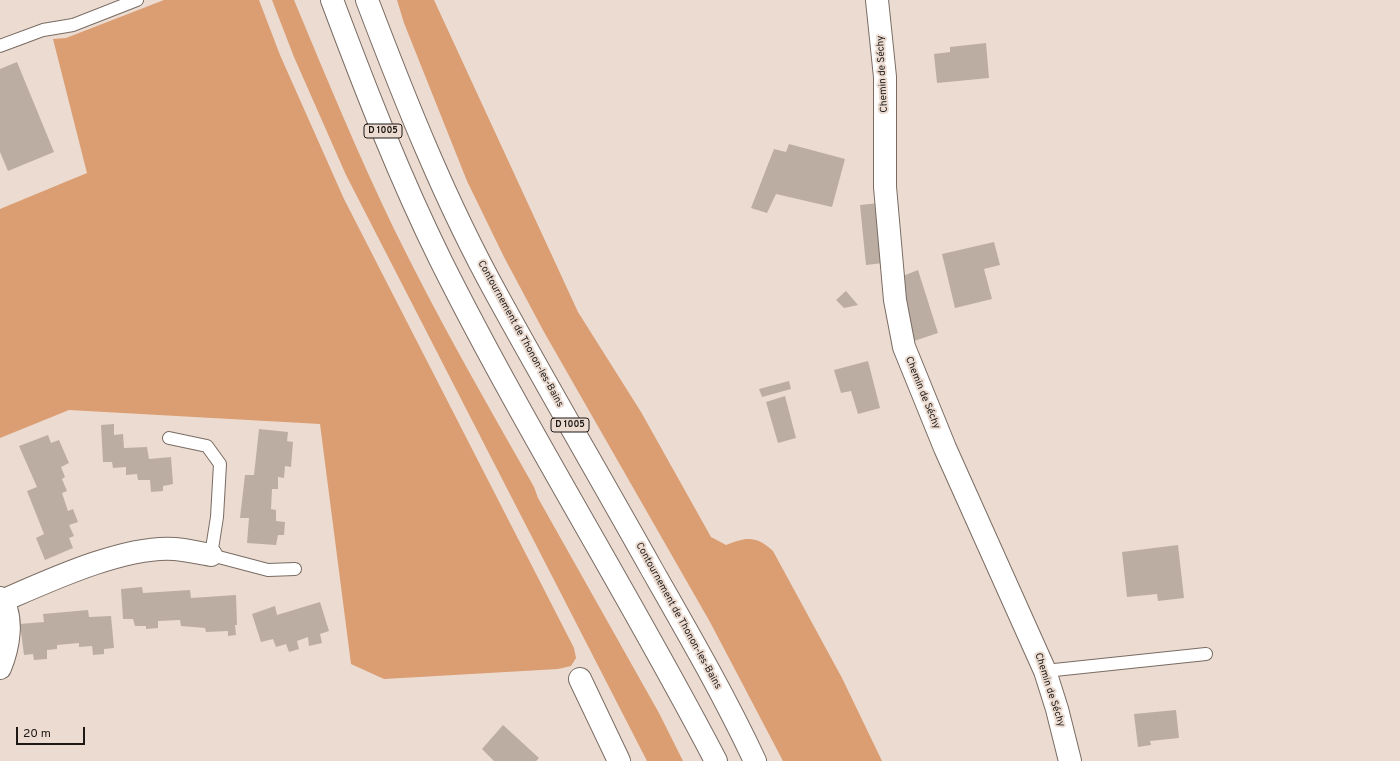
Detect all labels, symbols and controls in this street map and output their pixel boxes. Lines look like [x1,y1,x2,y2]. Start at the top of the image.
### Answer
street label: Chemin de Séchy [875,35,891,113]
road number: D 1005 [364,124,402,138]
street label: Contournement de Thonon-les-Bains [475,259,565,409]
street label: Chemin de Séchy [902,355,942,431]
road number: D 1005 [551,418,589,432]
street label: Contournement de Thonon-les-Bains [633,541,723,691]
street label: Chemin de Séchy [1031,651,1067,729]
scale bar [18,719,87,745]
text: 20 m [23,726,51,742]

